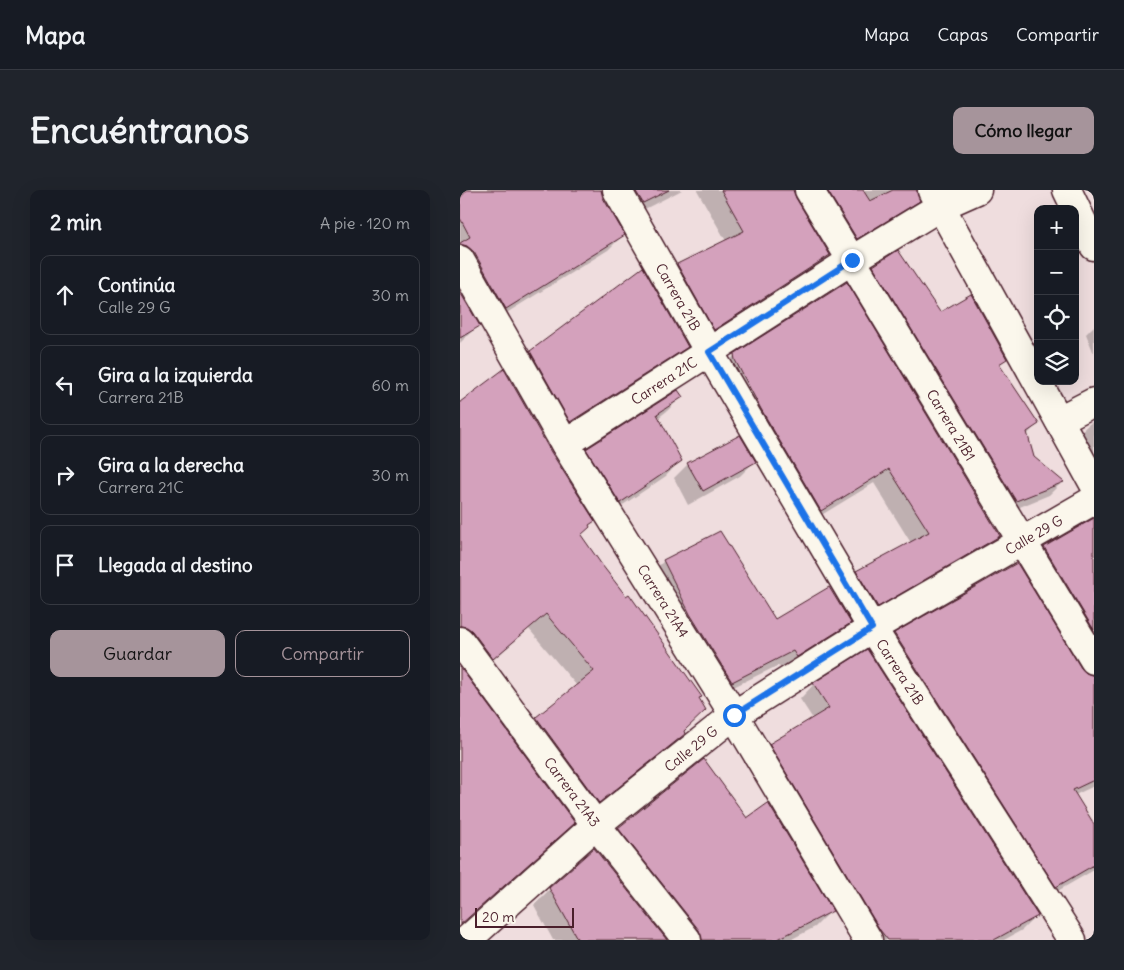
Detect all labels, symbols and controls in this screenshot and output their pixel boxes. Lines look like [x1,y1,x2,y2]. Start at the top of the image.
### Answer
text: Mapa [25,20,85,50]
text: Mapa [864,23,909,46]
text: Capas [937,23,988,46]
text: Compartir [1016,23,1099,46]
button: Cómo llegar [953,107,1094,154]
text: Encuéntranos [30,108,249,152]
map controls [1034,205,1079,385]
button: + [1034,205,1079,250]
text: 2 min [50,209,102,236]
text: A pie · 120 m [320,213,410,233]
route end [841,249,864,272]
button: − [1034,250,1079,295]
street label: Carrera 21B [651,260,705,334]
text: Continúa [98,273,175,297]
icon: ahead [51,281,79,309]
text: 30 m [372,285,409,305]
button: locate [1034,295,1079,340]
text: Calle 29 G [98,297,170,317]
button: layers [1034,340,1079,385]
street label: Carrera 21C [628,353,700,409]
text: Gira a la izquierda [98,363,253,387]
icon: left [51,371,79,399]
text: 60 m [371,375,409,395]
street label: Carrera 21B1 [923,386,979,464]
text: Carrera 21B [98,387,184,407]
text: Gira a la derecha [98,453,244,477]
icon: right [51,461,79,489]
text: 30 m [372,465,409,485]
text: Carrera 21C [98,477,184,497]
street label: Calle 29 G [1002,511,1066,559]
icon: arrive [51,551,79,579]
text: Llegada al destino [98,553,253,577]
street label: Carrera 21A4 [633,561,693,641]
button: Guardar [50,630,225,677]
button: Compartir [235,630,410,677]
street label: Carrera 21B [872,636,928,708]
route start [723,704,746,727]
street label: Calle 29 G [661,722,721,776]
street label: Carrera 21A3 [540,754,604,830]
scale bar [475,905,574,928]
text: 20 m [482,908,515,926]

